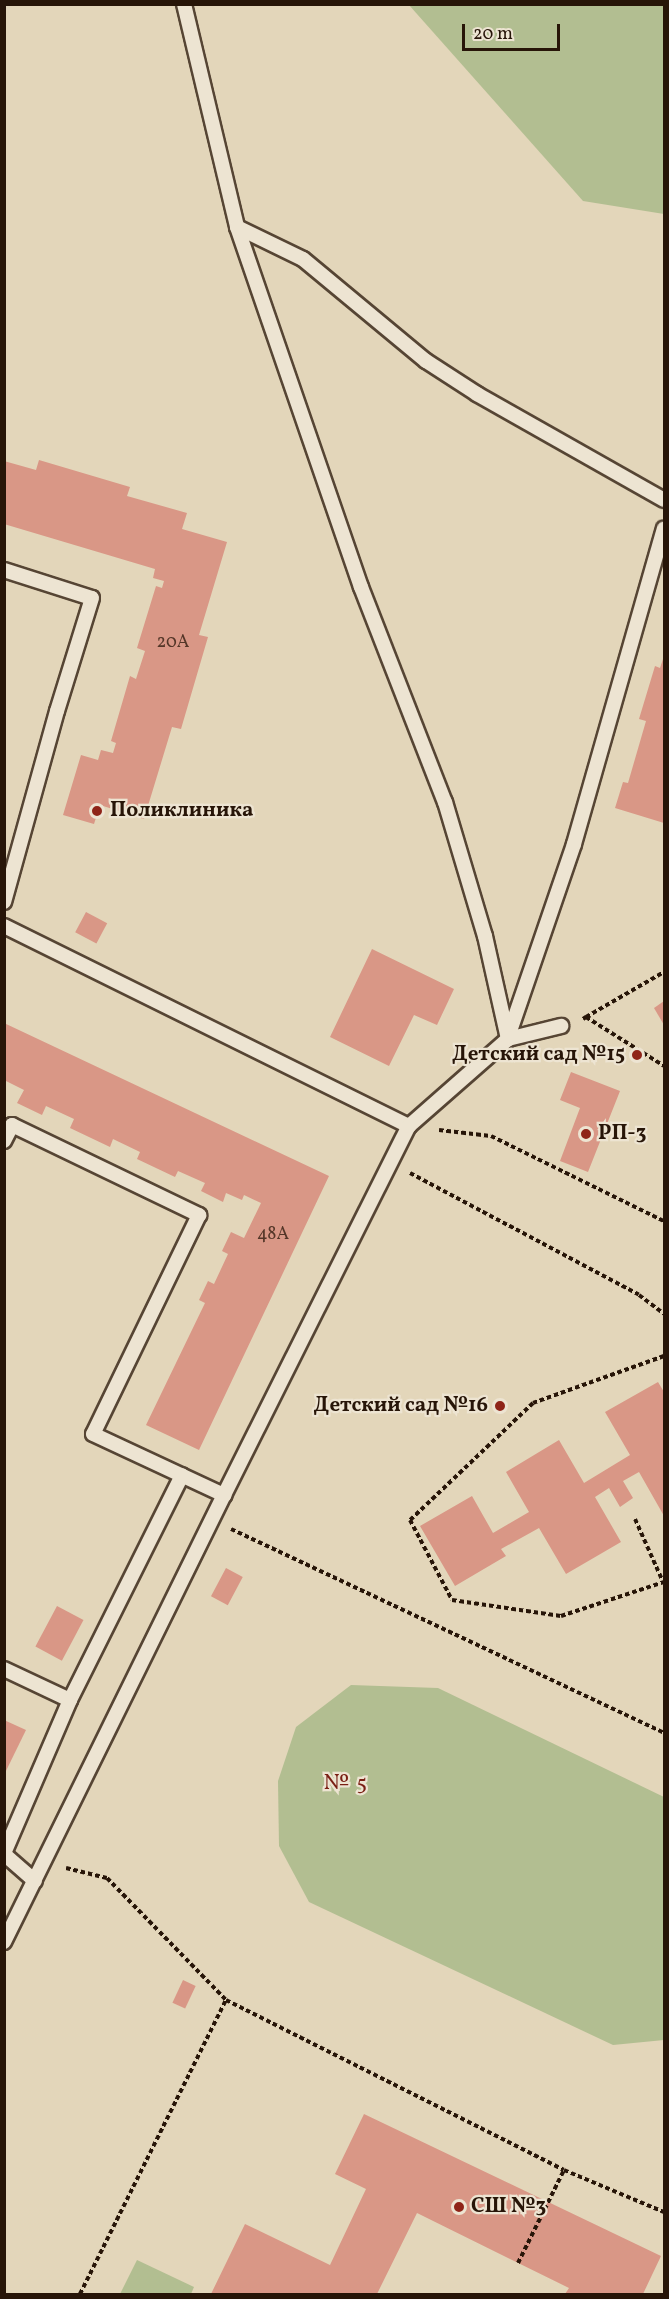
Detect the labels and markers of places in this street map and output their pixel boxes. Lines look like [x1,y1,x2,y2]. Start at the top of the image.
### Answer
place label: Поликлиника [110,798,254,824]
marker: Поликлиника [88,802,106,820]
place label: Детский сад №15 [452,1042,625,1068]
marker: Детский сад №15 [630,1048,644,1062]
place label: РП-3 [598,1121,647,1147]
marker: РП-3 [579,1127,593,1141]
place label: Детский сад №16 [314,1393,488,1419]
marker: Детский сад №16 [493,1399,507,1413]
place label: СШ №3 [471,2194,546,2220]
marker: СШ №3 [452,2200,466,2214]

